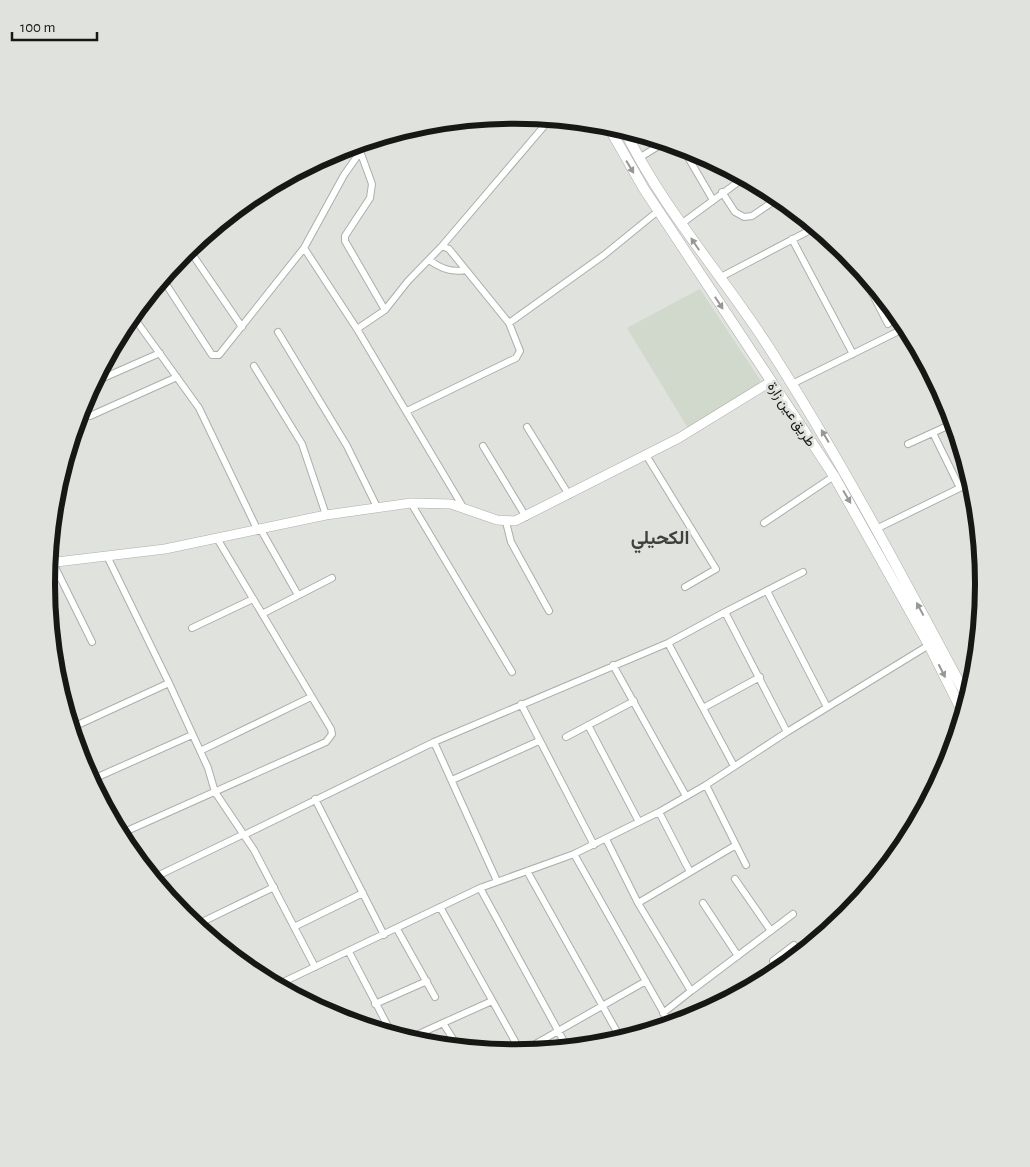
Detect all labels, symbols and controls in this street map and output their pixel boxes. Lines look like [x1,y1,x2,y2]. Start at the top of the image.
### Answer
scale bar [12,10,98,42]
text: 100 m [20,20,55,35]
one-way arrow [626,161,635,174]
one-way arrow [690,237,699,251]
one-way arrow [714,297,724,310]
street label: طريق عين زارة [764,380,818,450]
one-way arrow [820,430,829,443]
one-way arrow [842,491,851,504]
district label: الكحيلي [631,529,689,554]
one-way arrow [916,602,924,616]
one-way arrow [938,663,946,678]

